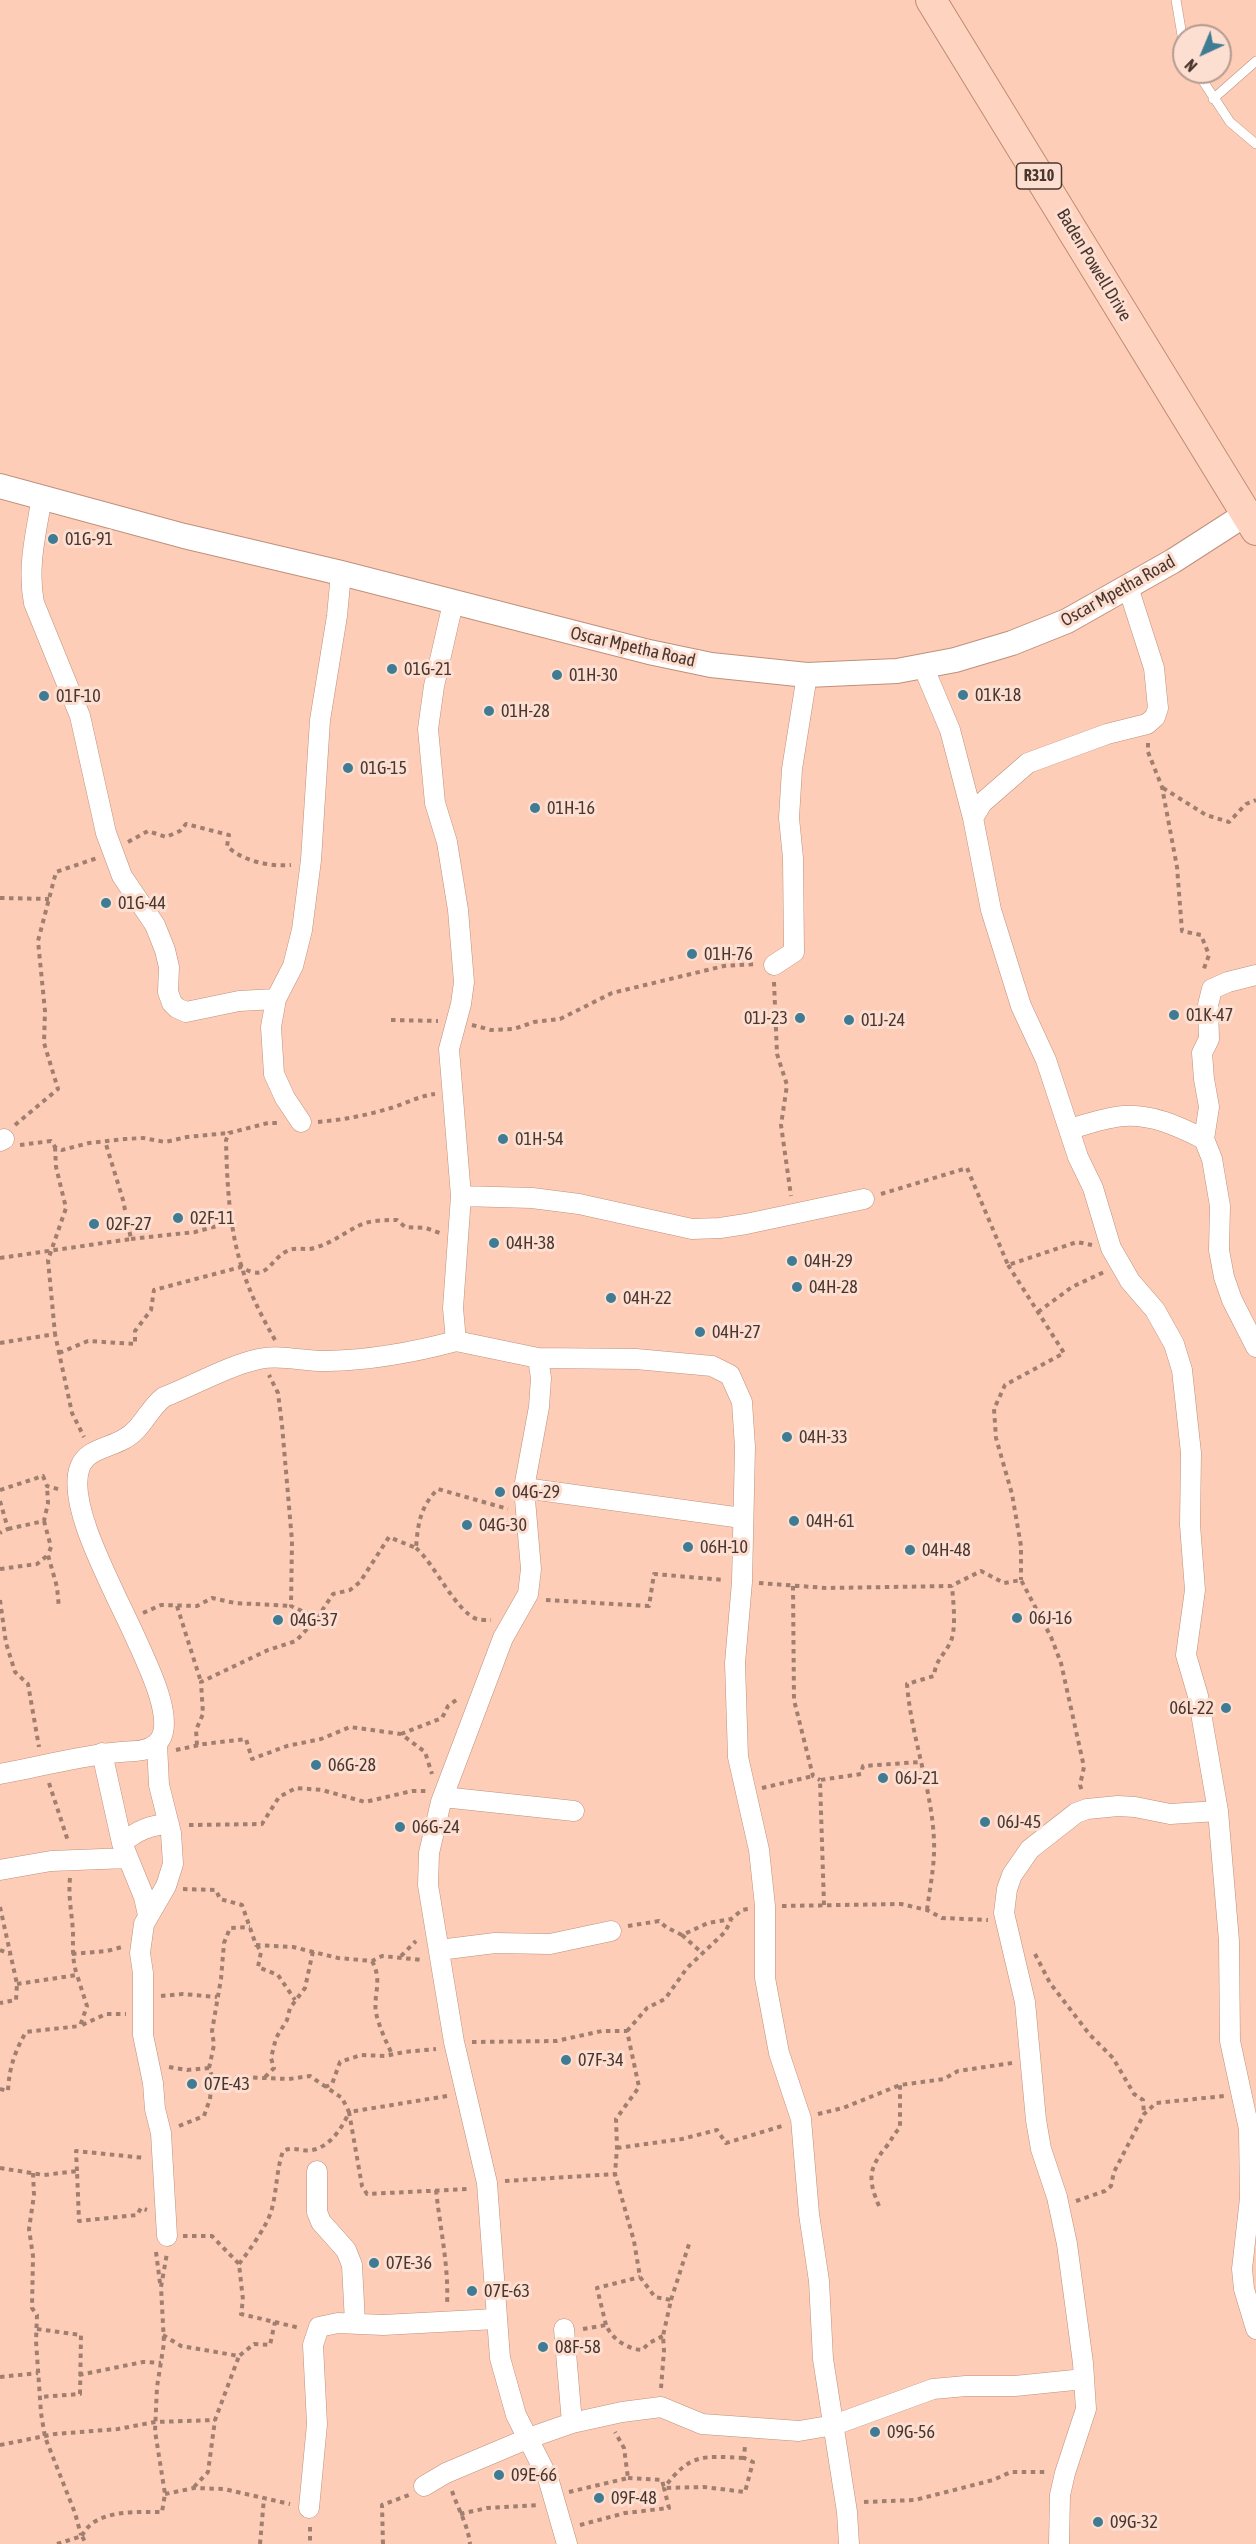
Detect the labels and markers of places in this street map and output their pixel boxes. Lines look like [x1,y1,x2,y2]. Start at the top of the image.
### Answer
place label: 01G-91 [65,528,113,550]
marker: 01G-91 [46,532,60,546]
place label: 01G-21 [404,658,452,680]
marker: 01G-21 [385,662,399,676]
place label: 01H-30 [569,664,618,686]
marker: 01H-30 [550,668,564,682]
place label: 01K-18 [975,684,1021,706]
place label: 01F-10 [56,685,101,707]
marker: 01K-18 [956,688,970,702]
marker: 01F-10 [37,689,51,703]
place label: 01H-28 [501,700,550,722]
marker: 01H-28 [482,704,496,718]
place label: 01G-15 [360,757,407,779]
marker: 01G-15 [341,761,355,775]
place label: 01H-16 [547,797,595,819]
marker: 01H-16 [528,801,542,815]
place label: 01G-44 [118,892,166,914]
marker: 01G-44 [99,896,113,910]
place label: 01H-76 [704,943,753,965]
marker: 01H-76 [685,947,699,961]
place label: 01K-47 [1186,1004,1233,1026]
place label: 01J-23 [744,1007,788,1029]
marker: 01K-47 [1167,1008,1181,1022]
place label: 01J-24 [861,1009,905,1031]
marker: 01J-23 [793,1011,807,1025]
marker: 01J-24 [842,1013,856,1027]
place label: 01H-54 [515,1128,564,1150]
marker: 01H-54 [496,1132,510,1146]
place label: 02F-11 [190,1207,235,1229]
marker: 02F-11 [171,1211,185,1225]
place label: 02F-27 [106,1213,152,1235]
marker: 02F-27 [87,1217,101,1231]
place label: 04H-38 [506,1232,555,1254]
marker: 04H-38 [487,1236,501,1250]
place label: 04H-29 [804,1250,853,1272]
marker: 04H-29 [785,1254,799,1268]
place label: 04H-28 [809,1276,858,1298]
marker: 04H-28 [790,1280,804,1294]
place label: 04H-22 [623,1287,672,1309]
marker: 04H-22 [604,1291,618,1305]
place label: 04H-27 [712,1321,761,1343]
marker: 04H-27 [693,1325,707,1339]
place label: 04H-33 [799,1426,848,1448]
marker: 04H-33 [780,1430,794,1444]
place label: 04G-29 [512,1481,560,1503]
marker: 04G-29 [493,1485,507,1499]
place label: 04H-61 [806,1510,855,1532]
place label: 04G-30 [479,1514,527,1536]
marker: 04H-61 [787,1514,801,1528]
marker: 04G-30 [460,1518,474,1532]
place label: 06H-10 [700,1536,748,1558]
place label: 04H-48 [922,1539,971,1561]
marker: 06H-10 [681,1540,695,1554]
marker: 04H-48 [903,1543,917,1557]
place label: 06J-16 [1029,1607,1072,1629]
place label: 04G-37 [290,1609,338,1631]
marker: 06J-16 [1010,1611,1024,1625]
marker: 04G-37 [271,1613,285,1627]
place label: 06L-22 [1170,1697,1214,1719]
marker: 06L-22 [1219,1701,1233,1715]
place label: 06G-28 [328,1754,376,1776]
marker: 06G-28 [309,1758,323,1772]
place label: 06J-21 [895,1767,939,1789]
marker: 06J-21 [876,1771,890,1785]
place label: 06J-45 [997,1811,1041,1833]
marker: 06J-45 [978,1815,992,1829]
place label: 06G-24 [412,1816,460,1838]
marker: 06G-24 [393,1820,407,1834]
place label: 07F-34 [578,2049,624,2071]
marker: 07F-34 [559,2053,573,2067]
place label: 07E-43 [204,2073,250,2095]
marker: 07E-43 [185,2077,199,2091]
place label: 07E-36 [386,2252,432,2274]
marker: 07E-36 [367,2256,381,2270]
place label: 07E-63 [484,2280,530,2302]
marker: 07E-63 [465,2284,479,2298]
place label: 08F-58 [555,2336,601,2358]
marker: 08F-58 [536,2340,550,2354]
place label: 09G-56 [887,2421,935,2443]
marker: 09G-56 [868,2425,882,2439]
place label: 09E-66 [511,2464,557,2486]
marker: 09E-66 [492,2468,506,2482]
place label: 09F-48 [611,2487,657,2509]
marker: 09F-48 [592,2491,606,2505]
place label: 09G-32 [1110,2511,1158,2533]
marker: 09G-32 [1091,2515,1105,2529]

